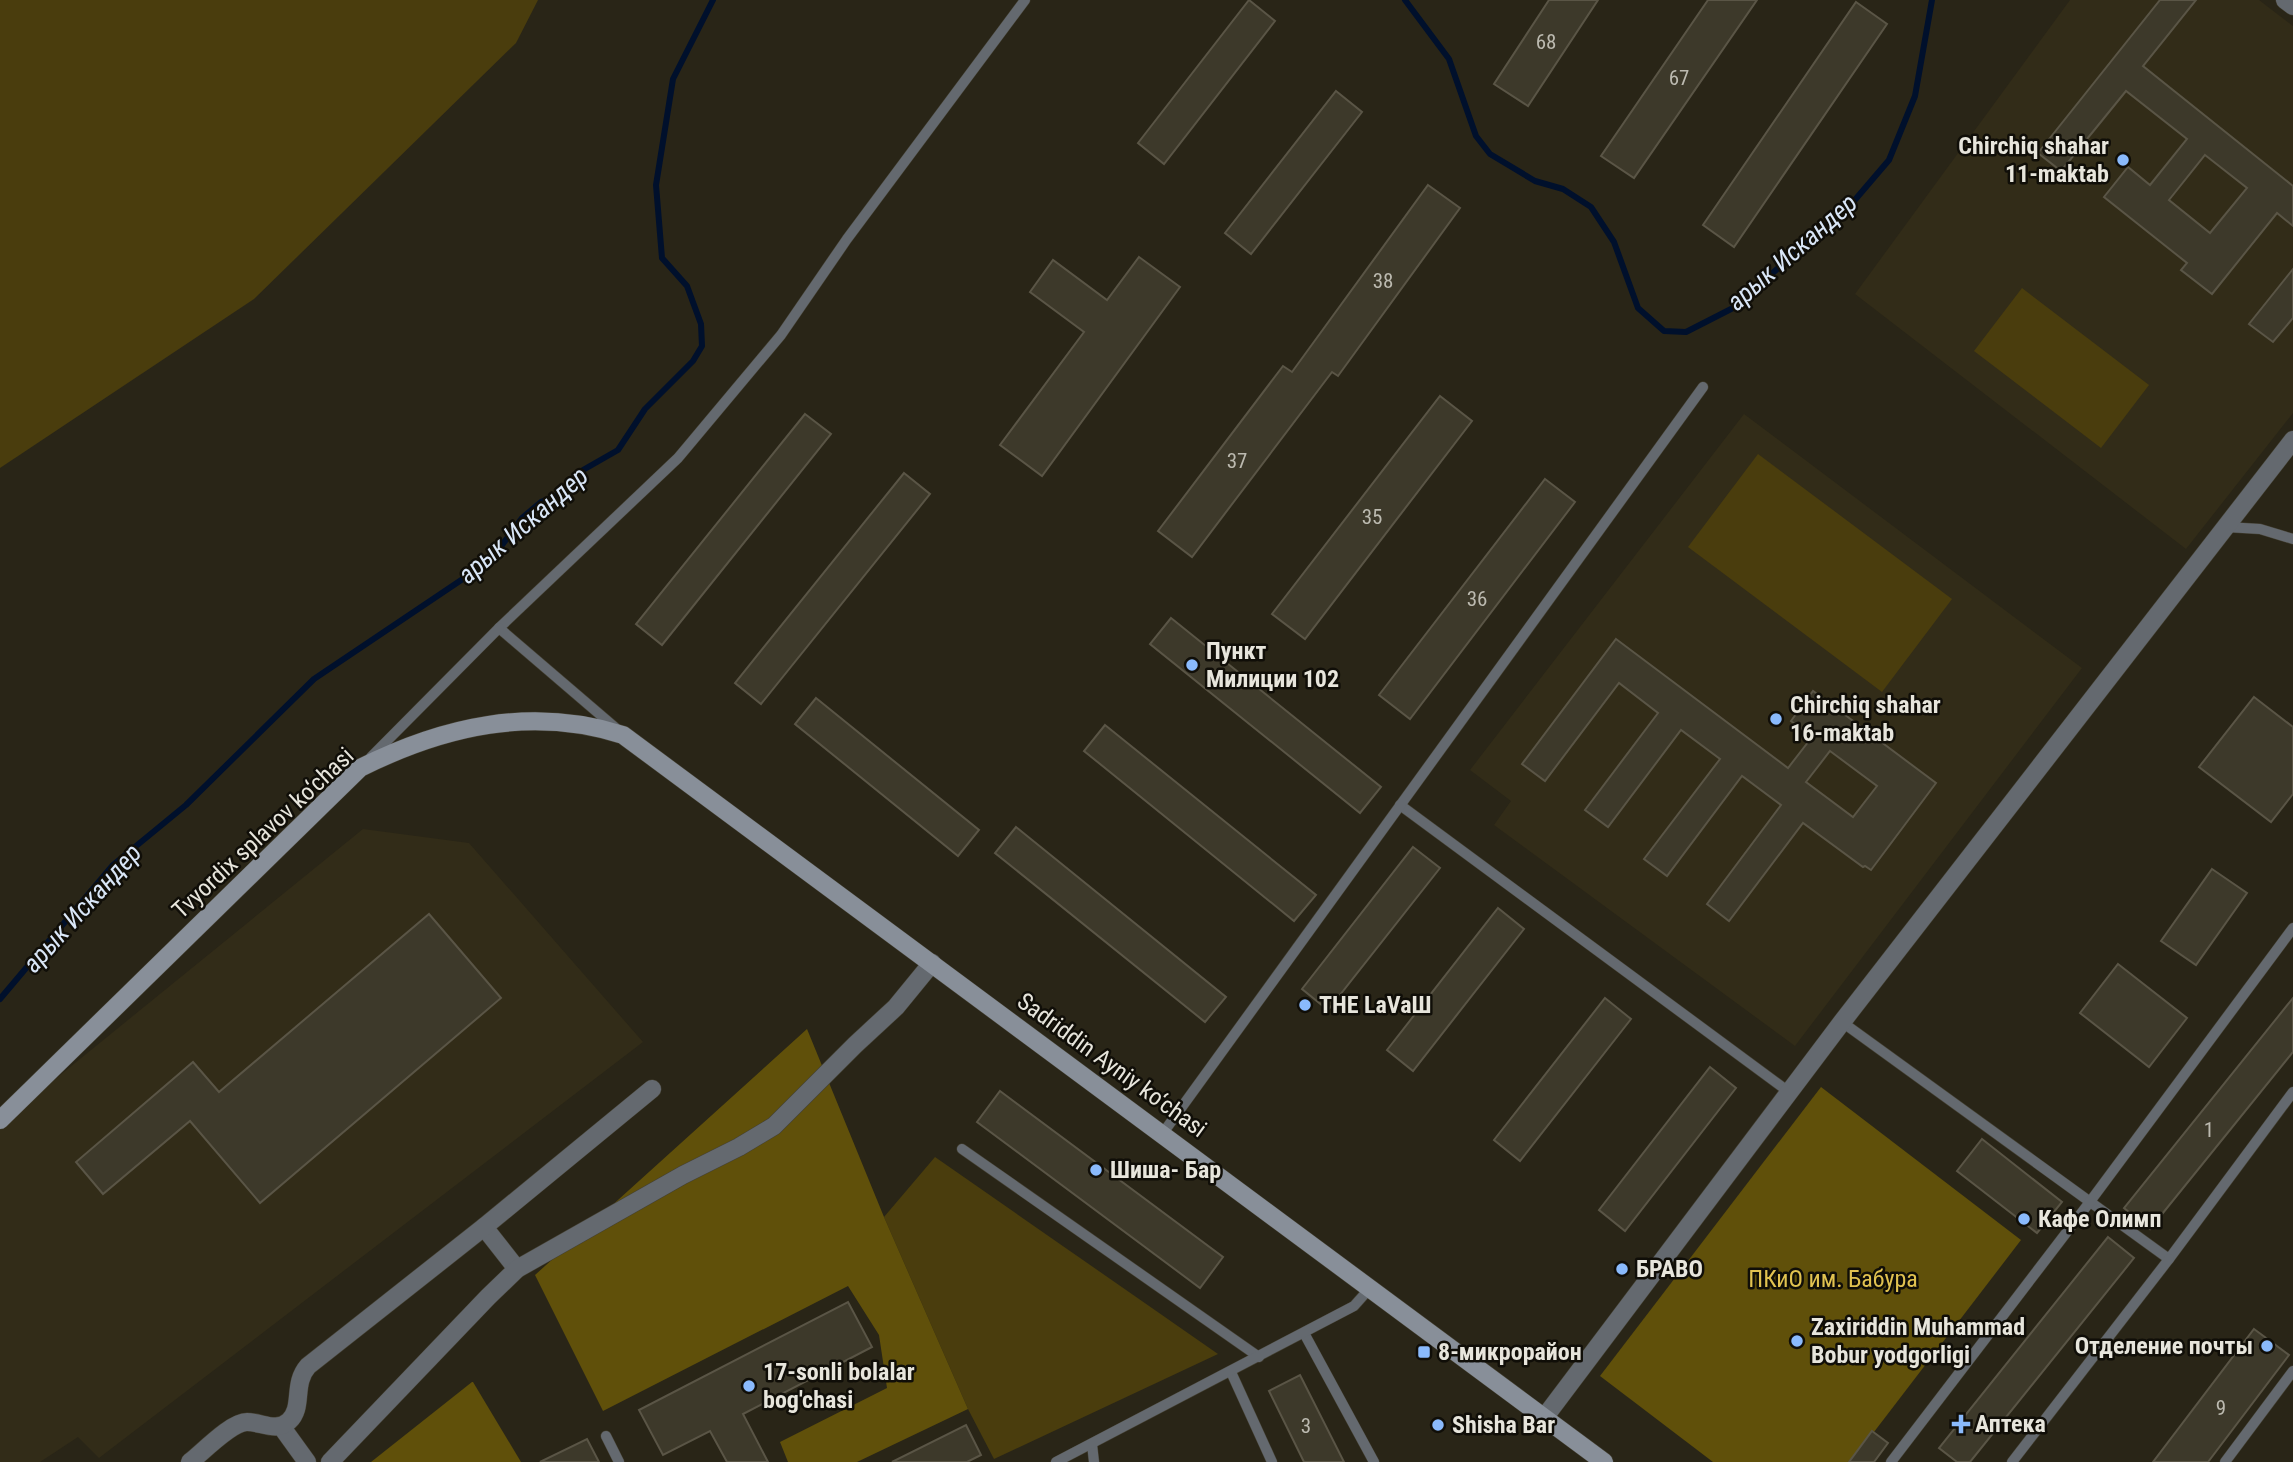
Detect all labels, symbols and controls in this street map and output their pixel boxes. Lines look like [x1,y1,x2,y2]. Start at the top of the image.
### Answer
house number: 68 [1536,30,1556,54]
house number: 67 [1669,66,1689,90]
place label: Chirchiq shahar 11-maktab [1958,132,2109,188]
marker: Chirchiq shahar 11-maktab [2115,152,2131,168]
water label: арык Искандер [1721,188,1863,316]
house number: 38 [1373,269,1393,293]
house number: 37 [1227,449,1247,473]
water label: арык Искандер [452,461,594,589]
house number: 35 [1362,505,1382,529]
house number: 36 [1467,587,1487,611]
place label: Пункт Милиции 102 [1206,637,1339,693]
marker: Пункт Милиции 102 [1184,657,1200,673]
place label: Chirchiq shahar 16-maktab [1790,691,1941,747]
marker: Chirchiq shahar 16-maktab [1768,711,1784,727]
street label: Tvyordix splavov ko‘chasi [167,742,359,924]
water label: арык Искандер [17,838,147,978]
street label: Sadriddin Ayniy ko‘chasi [1012,987,1212,1143]
place label: THE LaVaШ [1319,991,1431,1019]
marker: THE LaVaШ [1297,997,1313,1013]
house number: 1 [2204,1118,2214,1142]
place label: Шиша- Бар [1110,1156,1221,1184]
marker: Шиша- Бар [1088,1162,1104,1178]
place label: Кафе Олимп [2038,1205,2162,1233]
marker: Кафе Олимп [2016,1211,2032,1227]
place label: БРАВО [1636,1255,1703,1283]
marker: БРАВО [1614,1261,1630,1277]
park label: ПКиО им. Бабура [1748,1265,1918,1293]
place label: Zaxiriddin Muhammad Bobur yodgorligi [1811,1313,2025,1369]
place label: Отделение почты [2075,1332,2253,1360]
marker: Zaxiriddin Muhammad Bobur yodgorligi [1789,1333,1805,1349]
place label: 8-микрорайон [1438,1338,1582,1366]
marker: Отделение почты [2259,1338,2275,1354]
marker: 8-микрорайон [1416,1344,1432,1360]
place label: 17-sonli bolalar bog'chasi [763,1358,915,1414]
marker: 17-sonli bolalar bog'chasi [741,1378,757,1394]
house number: 9 [2216,1396,2226,1420]
place label: Аптека [1975,1410,2046,1438]
place label: Shisha Bar [1452,1411,1555,1439]
house number: 3 [1301,1414,1311,1438]
marker: Аптека [1953,1416,1969,1432]
marker: Shisha Bar [1430,1417,1446,1433]

